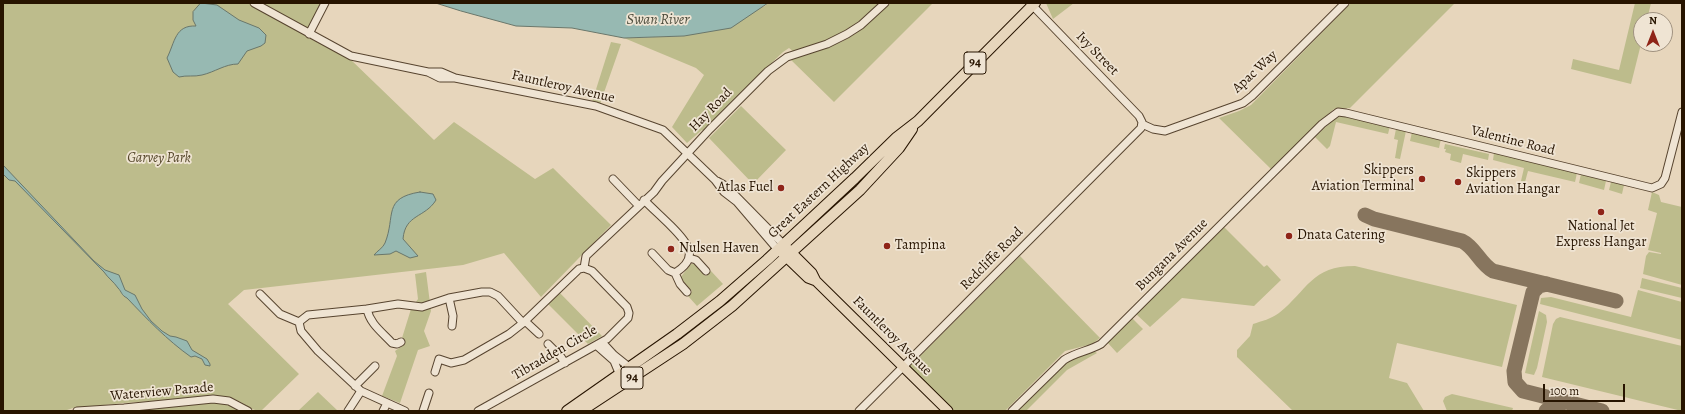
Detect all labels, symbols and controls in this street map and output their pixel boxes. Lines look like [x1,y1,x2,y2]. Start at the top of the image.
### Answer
water label: Swan River [627,11,689,29]
north arrow [1633,12,1673,52]
text: N [1649,13,1657,28]
street label: Ivy Street [1072,29,1122,79]
street label: Apac Way [1229,47,1281,97]
road number: 94 [964,52,986,74]
street label: Fauntleroy Avenue [510,67,616,107]
street label: Hay Road [686,84,736,136]
street label: Valentine Road [1469,122,1557,160]
street label: Great Eastern Highway [765,140,873,242]
park label: Garvey Park [127,151,191,167]
place label: Skippers Aviation Terminal [1312,163,1414,196]
place label: Skippers Aviation Hangar [1466,166,1560,198]
marker: Skippers Aviation Terminal [1417,174,1427,184]
marker: Skippers Aviation Hangar [1453,177,1463,187]
place label: Atlas Fuel [717,180,773,196]
marker: Atlas Fuel [776,183,786,193]
marker: National Jet Express Hangar [1596,207,1606,217]
street label: Bungana Avenue [1132,215,1212,295]
place label: National Jet Express Hangar [1555,219,1647,252]
street label: Redcliffe Road [957,224,1027,294]
place label: Dnata Catering [1297,228,1385,244]
marker: Dnata Catering [1284,231,1294,241]
place label: Tampina [895,238,946,254]
place label: Nulsen Haven [679,241,759,257]
marker: Tampina [882,241,892,251]
marker: Nulsen Haven [666,244,676,254]
street label: Fauntleroy Avenue [849,293,935,379]
street label: Tibradden Circle [510,322,600,384]
road number: 94 [621,367,643,389]
scale bar [1545,376,1627,402]
street label: Waterview Parade [110,379,214,405]
text: 100 m [1550,383,1579,399]

